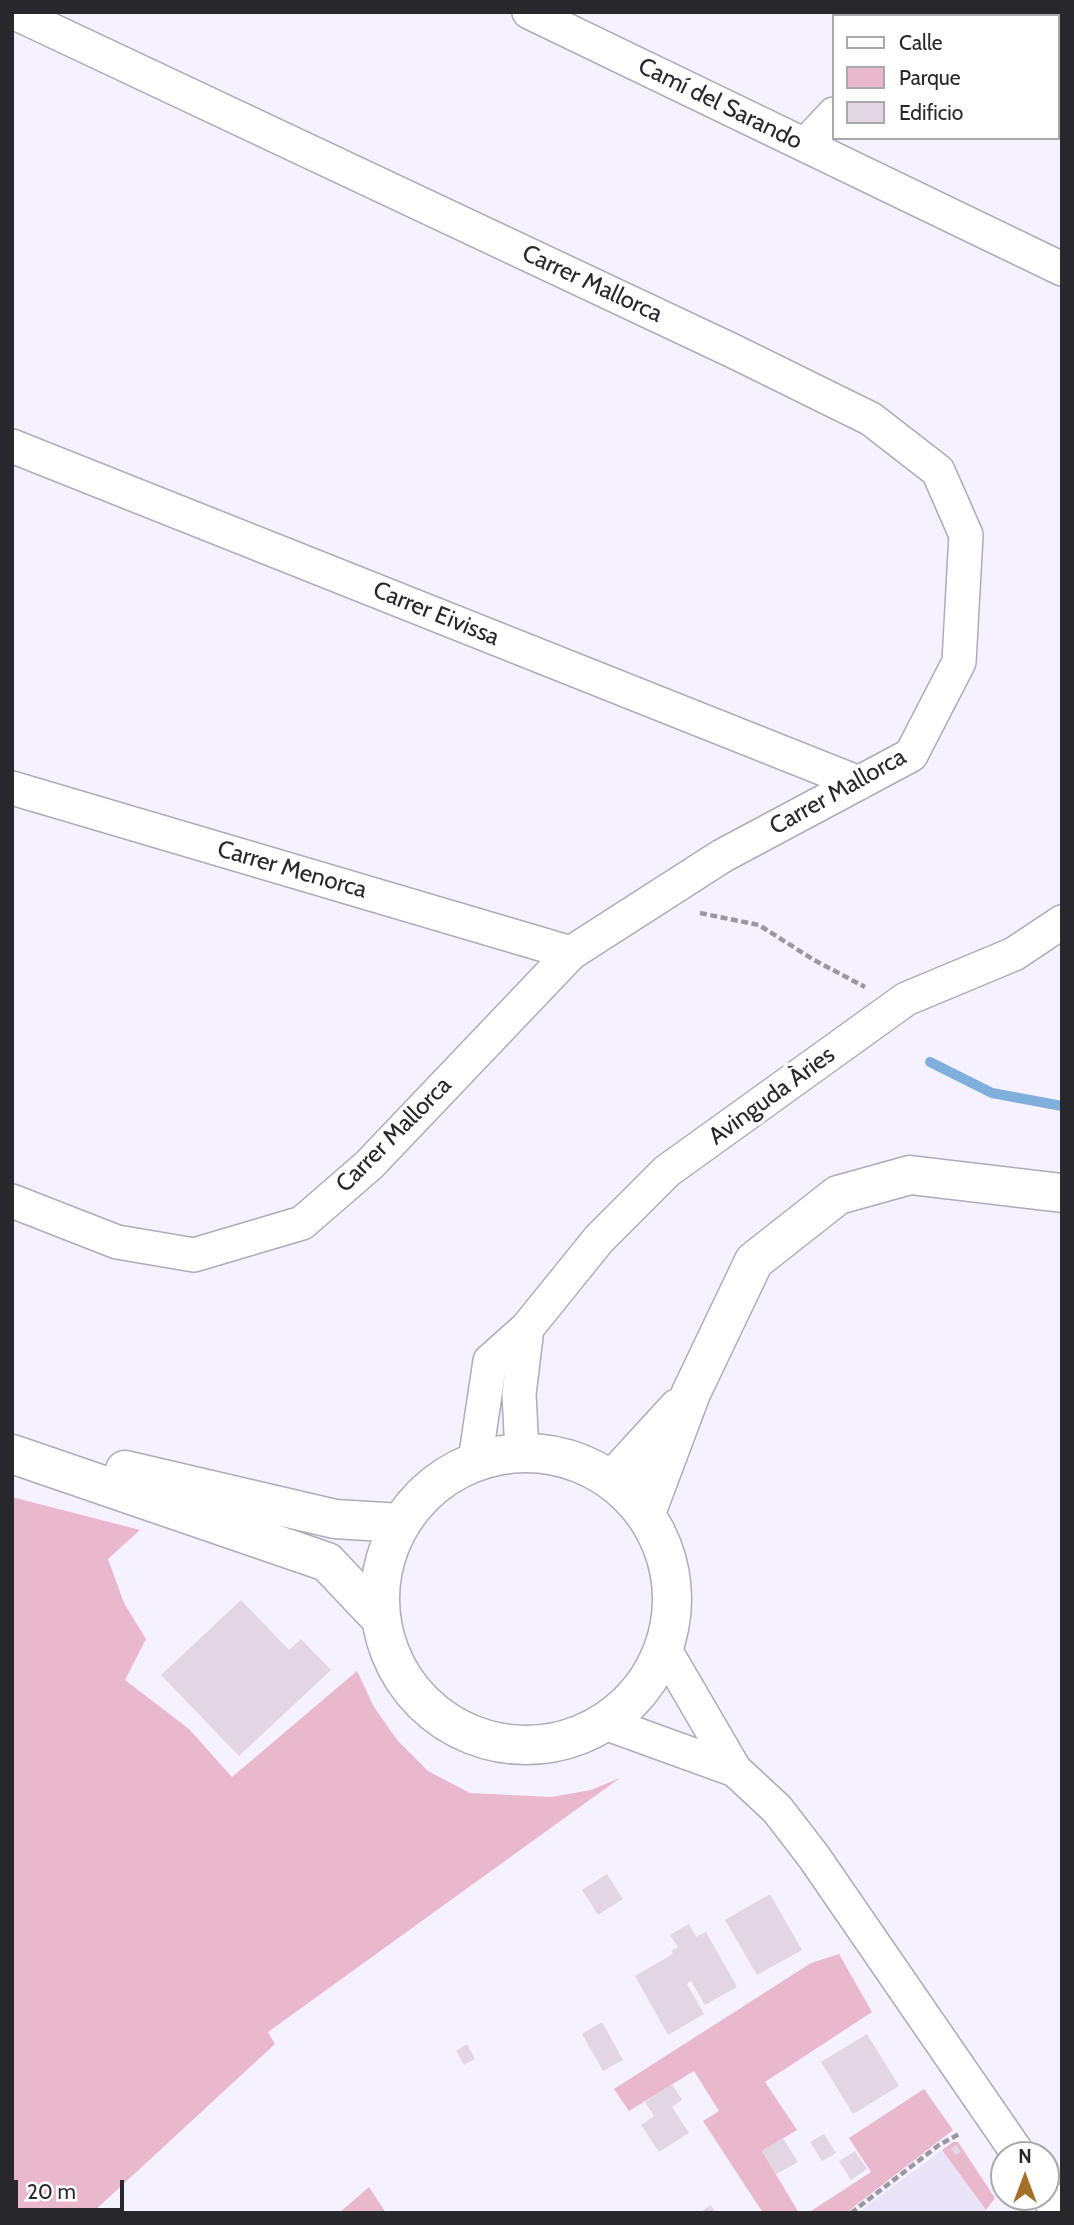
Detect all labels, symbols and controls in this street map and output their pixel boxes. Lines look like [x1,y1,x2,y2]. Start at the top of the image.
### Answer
legend [832,14,1060,140]
text: Calle [899,30,943,55]
street label: Camí del Sarando [633,52,807,156]
text: Parque [899,65,961,90]
text: Edificio [899,100,963,125]
street label: Carrer Mallorca [517,239,667,329]
street label: Carrer Eivissa [369,576,503,652]
street label: Carrer Mallorca [765,743,911,841]
street label: Carrer Menorca [214,835,370,905]
street label: Avinguda Àries [703,1041,841,1151]
street label: Carrer Mallorca [330,1071,458,1199]
north arrow [990,2141,1060,2211]
text: N [1018,2145,1032,2168]
scale bar [18,2166,128,2210]
text: 20 m [27,2179,76,2204]

